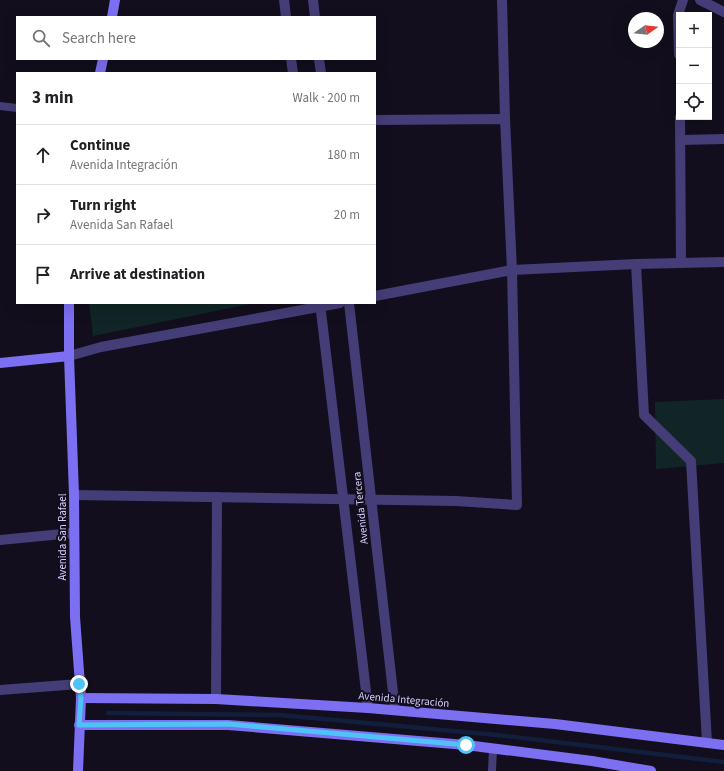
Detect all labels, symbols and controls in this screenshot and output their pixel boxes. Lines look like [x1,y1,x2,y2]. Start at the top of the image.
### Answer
north arrow [628,12,664,48]
map controls [676,12,712,120]
button: + [676,12,712,48]
search box [16,16,376,60]
icon: search [30,27,52,49]
text: Search here [62,28,136,49]
button: − [676,48,712,84]
button: locate [676,84,712,120]
text: 3 min [32,86,73,110]
text: Walk · 200 m [292,89,360,107]
text: Continue [70,135,130,156]
icon: ahead [32,144,54,166]
text: 180 m [327,146,360,164]
text: Avenida Integración [70,156,178,174]
text: Turn right [70,195,136,216]
icon: right [32,204,54,226]
text: 20 m [334,206,360,224]
text: Avenida San Rafael [70,216,173,234]
icon: arrive [32,264,54,286]
text: Arrive at destination [70,264,205,285]
street label: Avenida Tercera [349,471,372,545]
street label: Avenida San Rafael [55,493,70,581]
route end [70,675,88,693]
street label: Avenida Integración [358,688,450,711]
route start [457,736,475,754]

